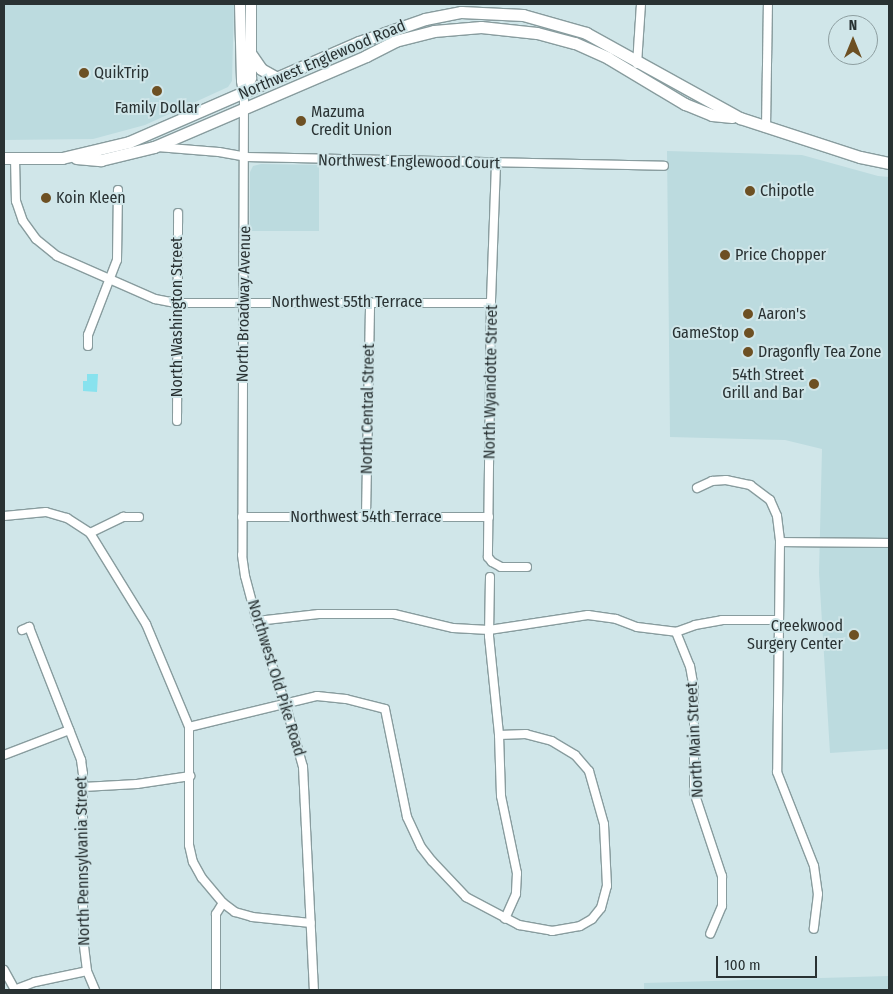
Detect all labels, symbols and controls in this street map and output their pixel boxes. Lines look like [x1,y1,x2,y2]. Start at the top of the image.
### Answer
north arrow [828,15,878,65]
street label: Northwest Englewood Road [236,16,408,104]
text: N [849,17,857,34]
place label: QuikTrip [94,63,149,83]
marker: QuikTrip [78,67,90,79]
marker: Family Dollar [151,85,163,97]
place label: Family Dollar [115,98,199,118]
place label: Mazuma Credit Union [311,102,392,140]
marker: Mazuma Credit Union [295,115,307,127]
street label: Northwest Englewood Court [318,151,500,173]
place label: Chipotle [760,181,814,201]
marker: Chipotle [744,185,756,197]
place label: Koin Kleen [56,188,126,208]
marker: Koin Kleen [40,192,52,204]
street label: North Broadway Avenue [233,226,255,382]
street label: North Washington Street [167,237,187,397]
place label: Price Chopper [735,245,826,265]
marker: Price Chopper [719,249,731,261]
street label: Northwest 55th Terrace [272,292,422,312]
place label: Aaron's [758,304,806,324]
street label: North Wyandotte Street [480,305,502,459]
marker: Aaron's [742,308,754,320]
place label: GameStop [672,323,739,343]
marker: GameStop [743,327,755,339]
place label: Dragonfly Tea Zone [758,342,881,362]
street label: North Central Street [357,344,379,474]
marker: Dragonfly Tea Zone [742,346,754,358]
place label: 54th Street Grill and Bar [722,365,804,403]
marker: 54th Street Grill and Bar [808,378,820,390]
street label: Northwest 54th Terrace [290,507,442,527]
street label: Northwest Old Pike Road [243,597,309,759]
place label: Creekwood Surgery Center [747,616,843,654]
marker: Creekwood Surgery Center [847,628,861,642]
street label: North Main Street [682,682,708,798]
street label: North Pennsylvania Street [72,776,94,946]
scale bar [718,946,819,978]
text: 100 m [724,956,761,974]

